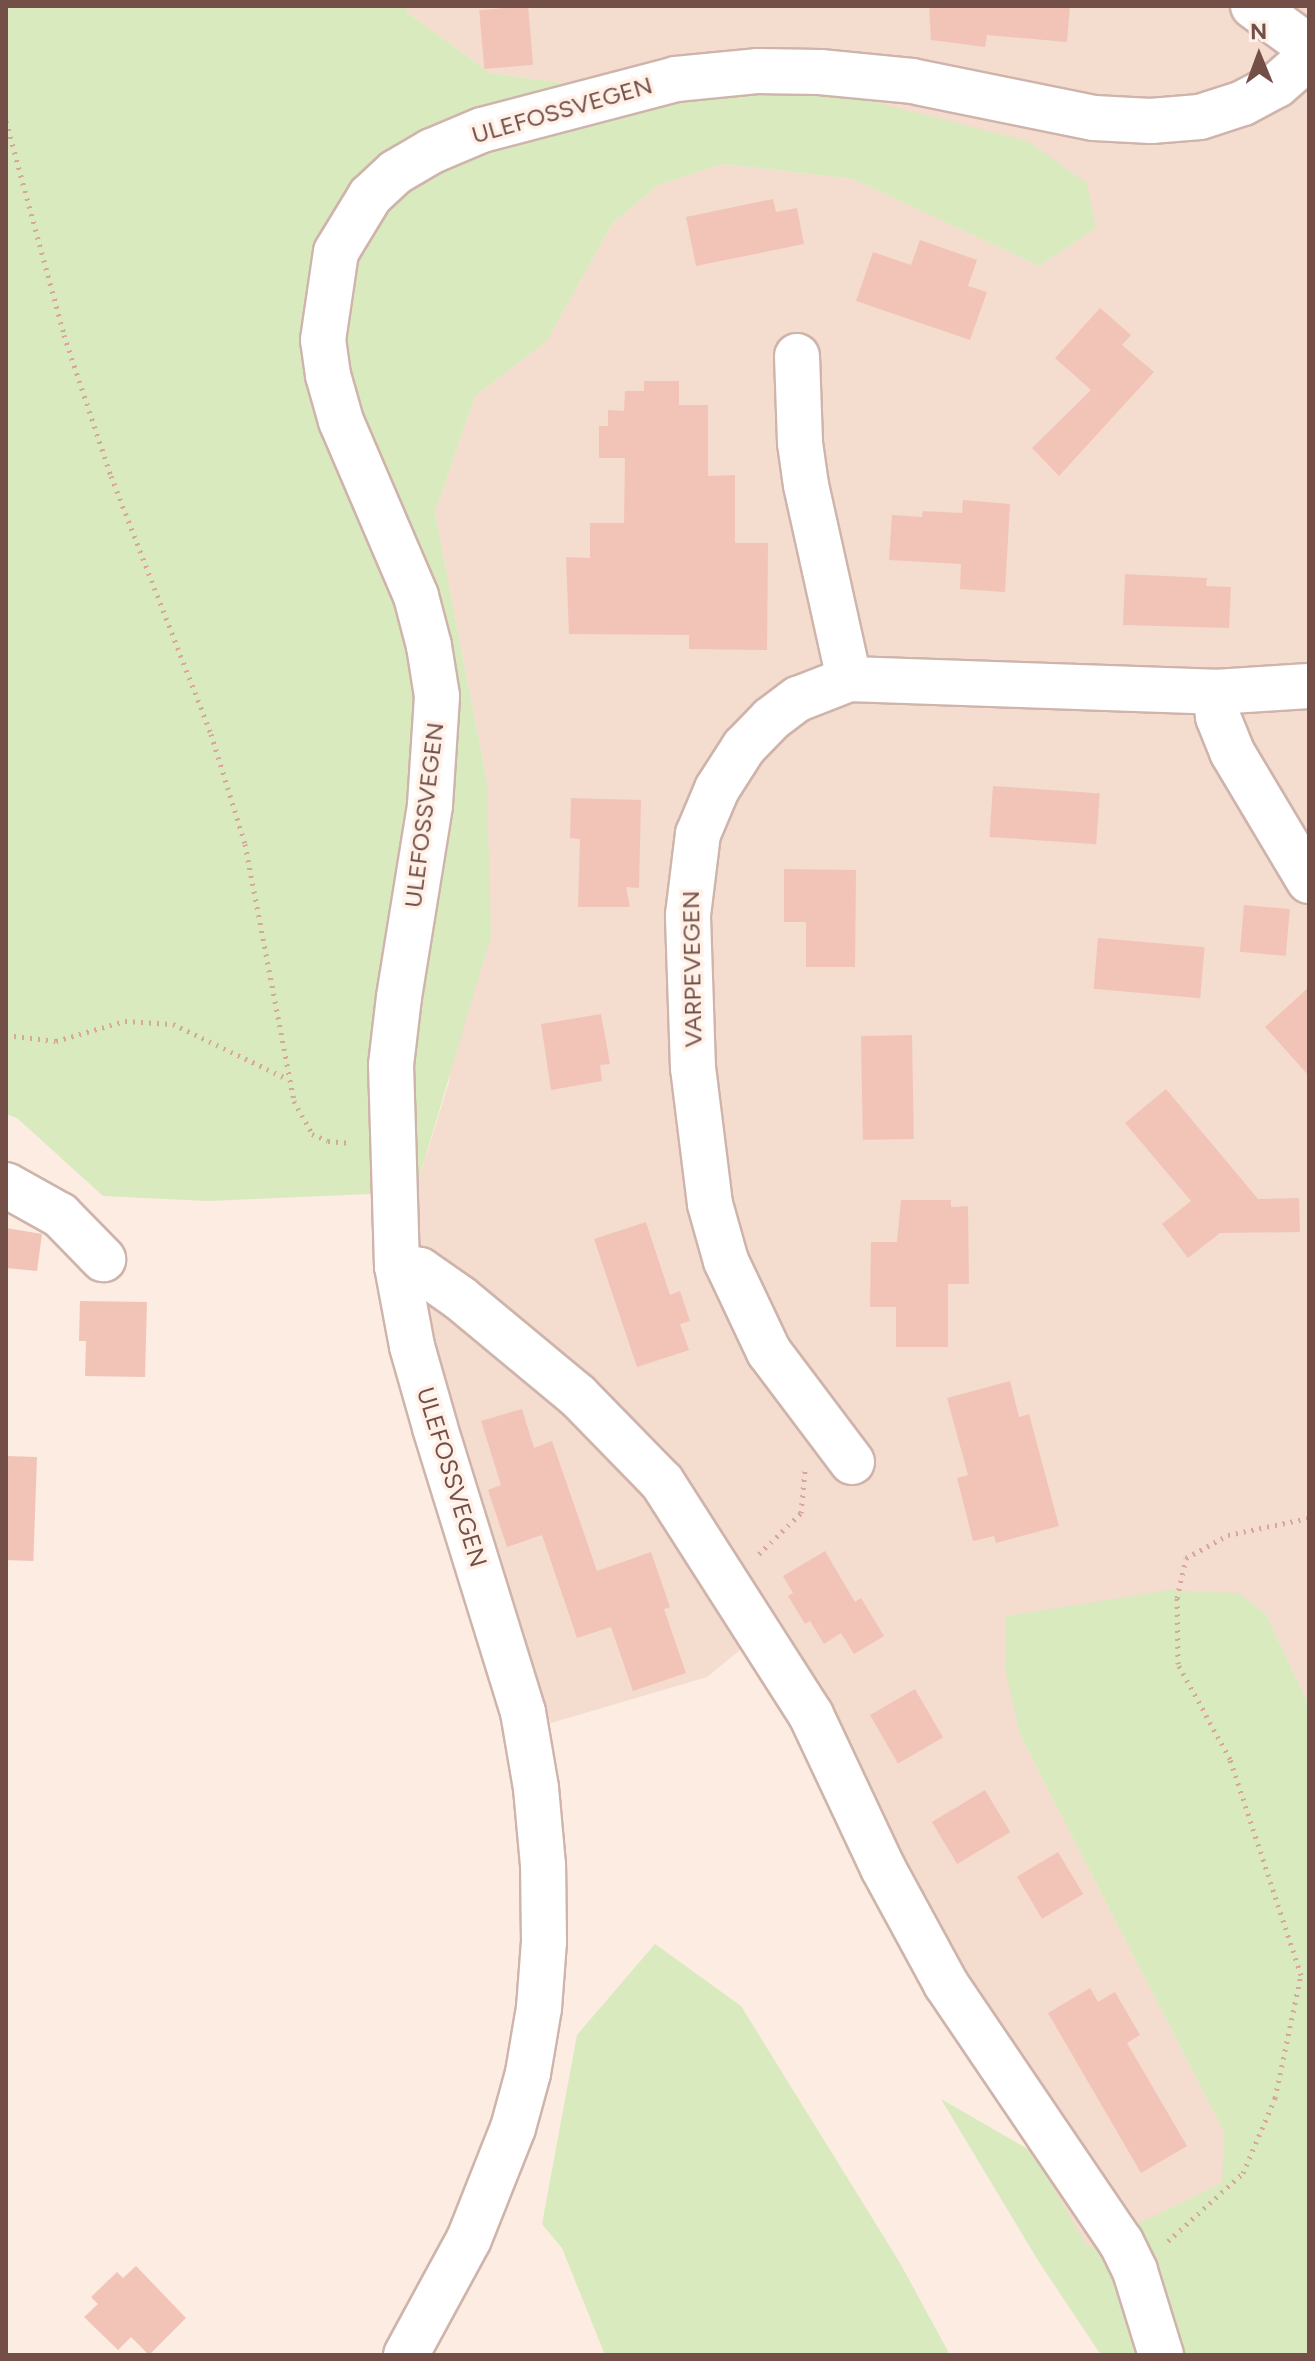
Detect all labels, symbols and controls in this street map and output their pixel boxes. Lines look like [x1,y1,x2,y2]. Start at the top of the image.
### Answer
north arrow [1219,16,1299,96]
text: N [1250,18,1267,45]
street label: ULEFOSSVEGEN [468,70,656,150]
street label: ULEFOSSVEGEN [398,721,450,909]
street label: VARPEVEGEN [676,890,708,1048]
street label: ULEFOSSVEGEN [411,1384,493,1570]

